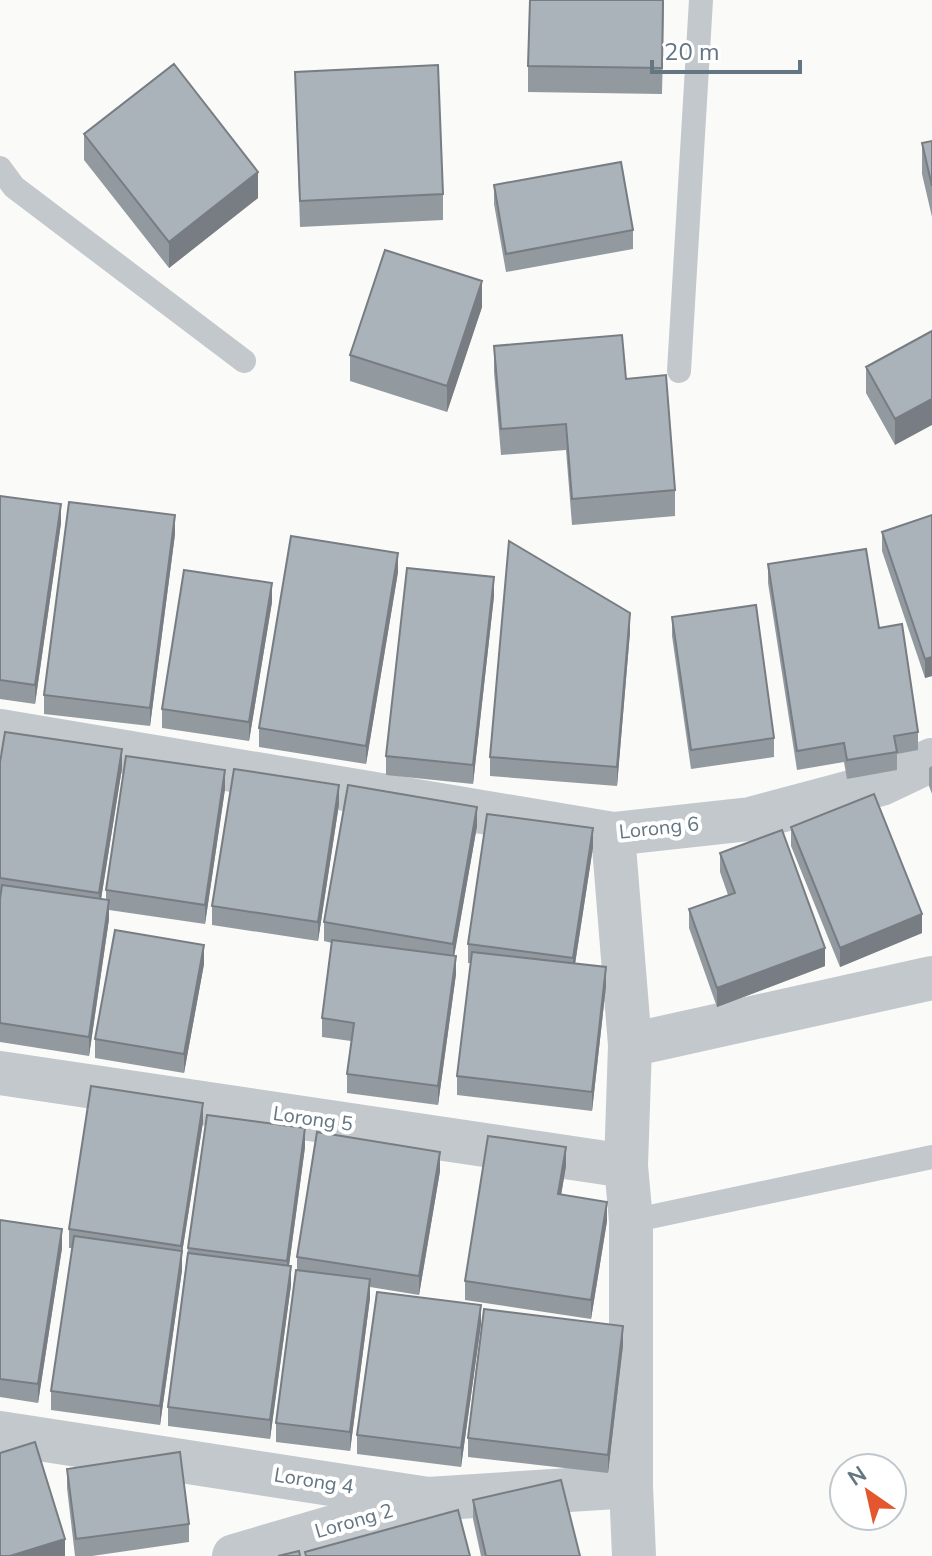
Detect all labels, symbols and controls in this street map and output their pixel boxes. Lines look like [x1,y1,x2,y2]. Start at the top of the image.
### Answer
scale bar [652,24,800,74]
text: 20 m [664,36,720,68]
street label: Lorong 6 [618,810,700,846]
street label: Lorong 5 [271,1100,355,1138]
north arrow [828,1452,908,1532]
text: N [842,1459,873,1493]
street label: Lorong 4 [272,1461,356,1501]
street label: Lorong 2 [312,1497,396,1545]

